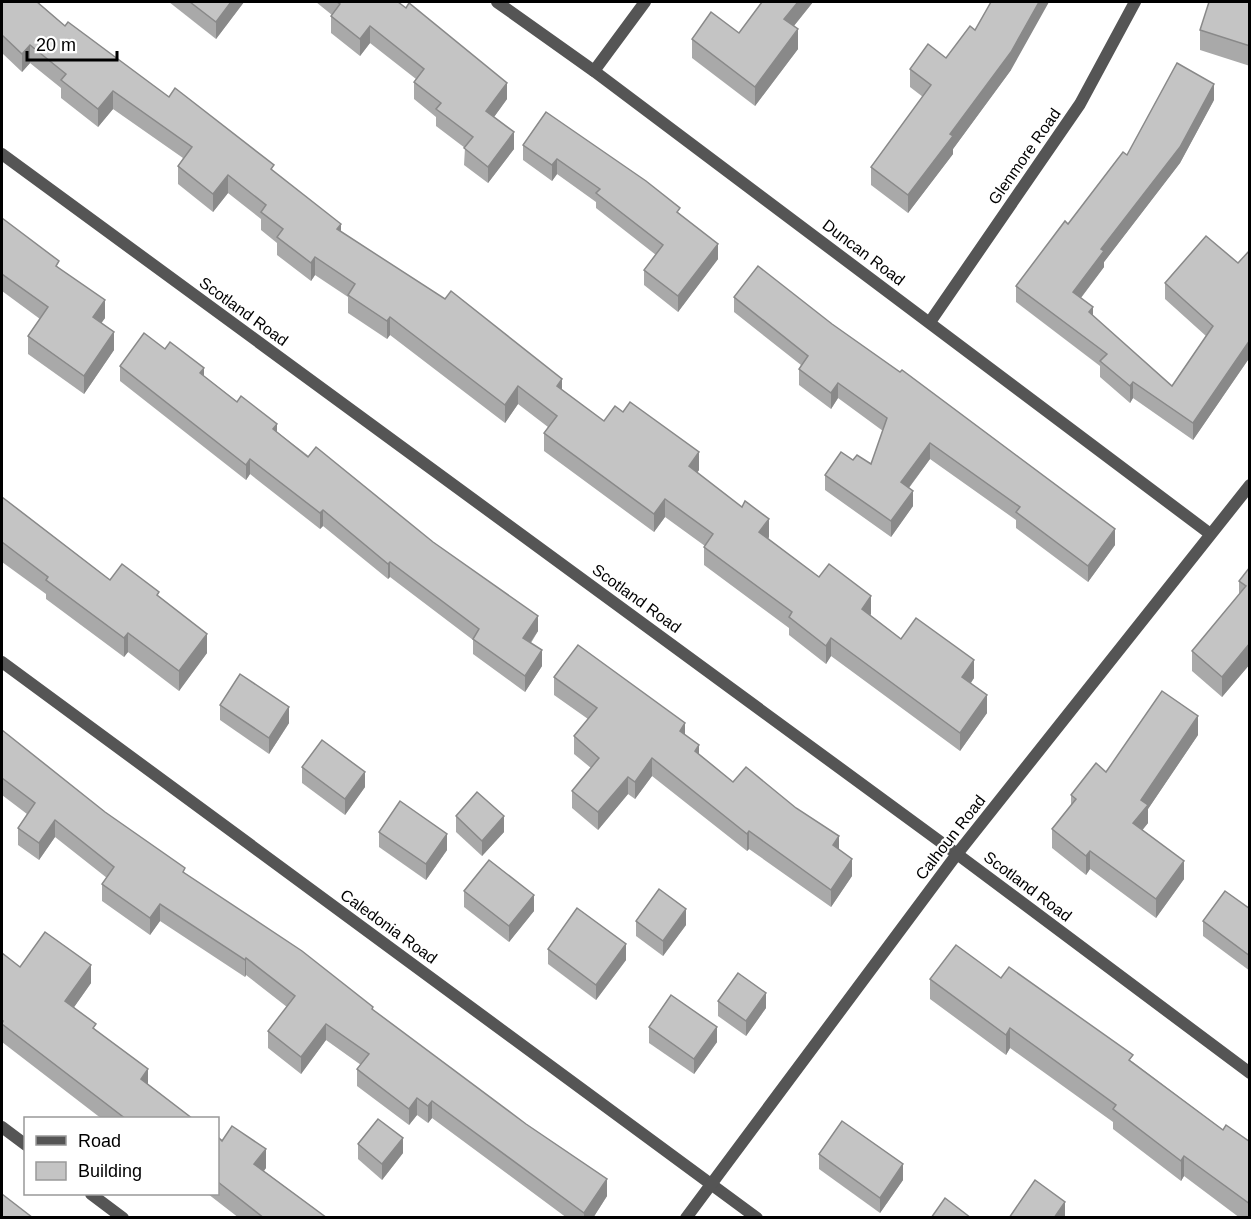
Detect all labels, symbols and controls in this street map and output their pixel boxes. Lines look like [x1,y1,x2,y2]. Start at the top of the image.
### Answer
scale bar [27,24,117,62]
text: 20 m [36,35,76,55]
street label: Glenmore Road [985,105,1064,207]
street label: Duncan Road [820,216,908,289]
street label: Scotland Road [196,274,291,349]
street label: Scotland Road [589,561,684,636]
street label: Calhoun Road [912,792,989,883]
street label: Scotland Road [981,848,1075,925]
street label: Caledonia Road [337,886,440,967]
legend [24,1117,219,1195]
text: Road [78,1131,121,1151]
text: Building [78,1161,142,1181]

